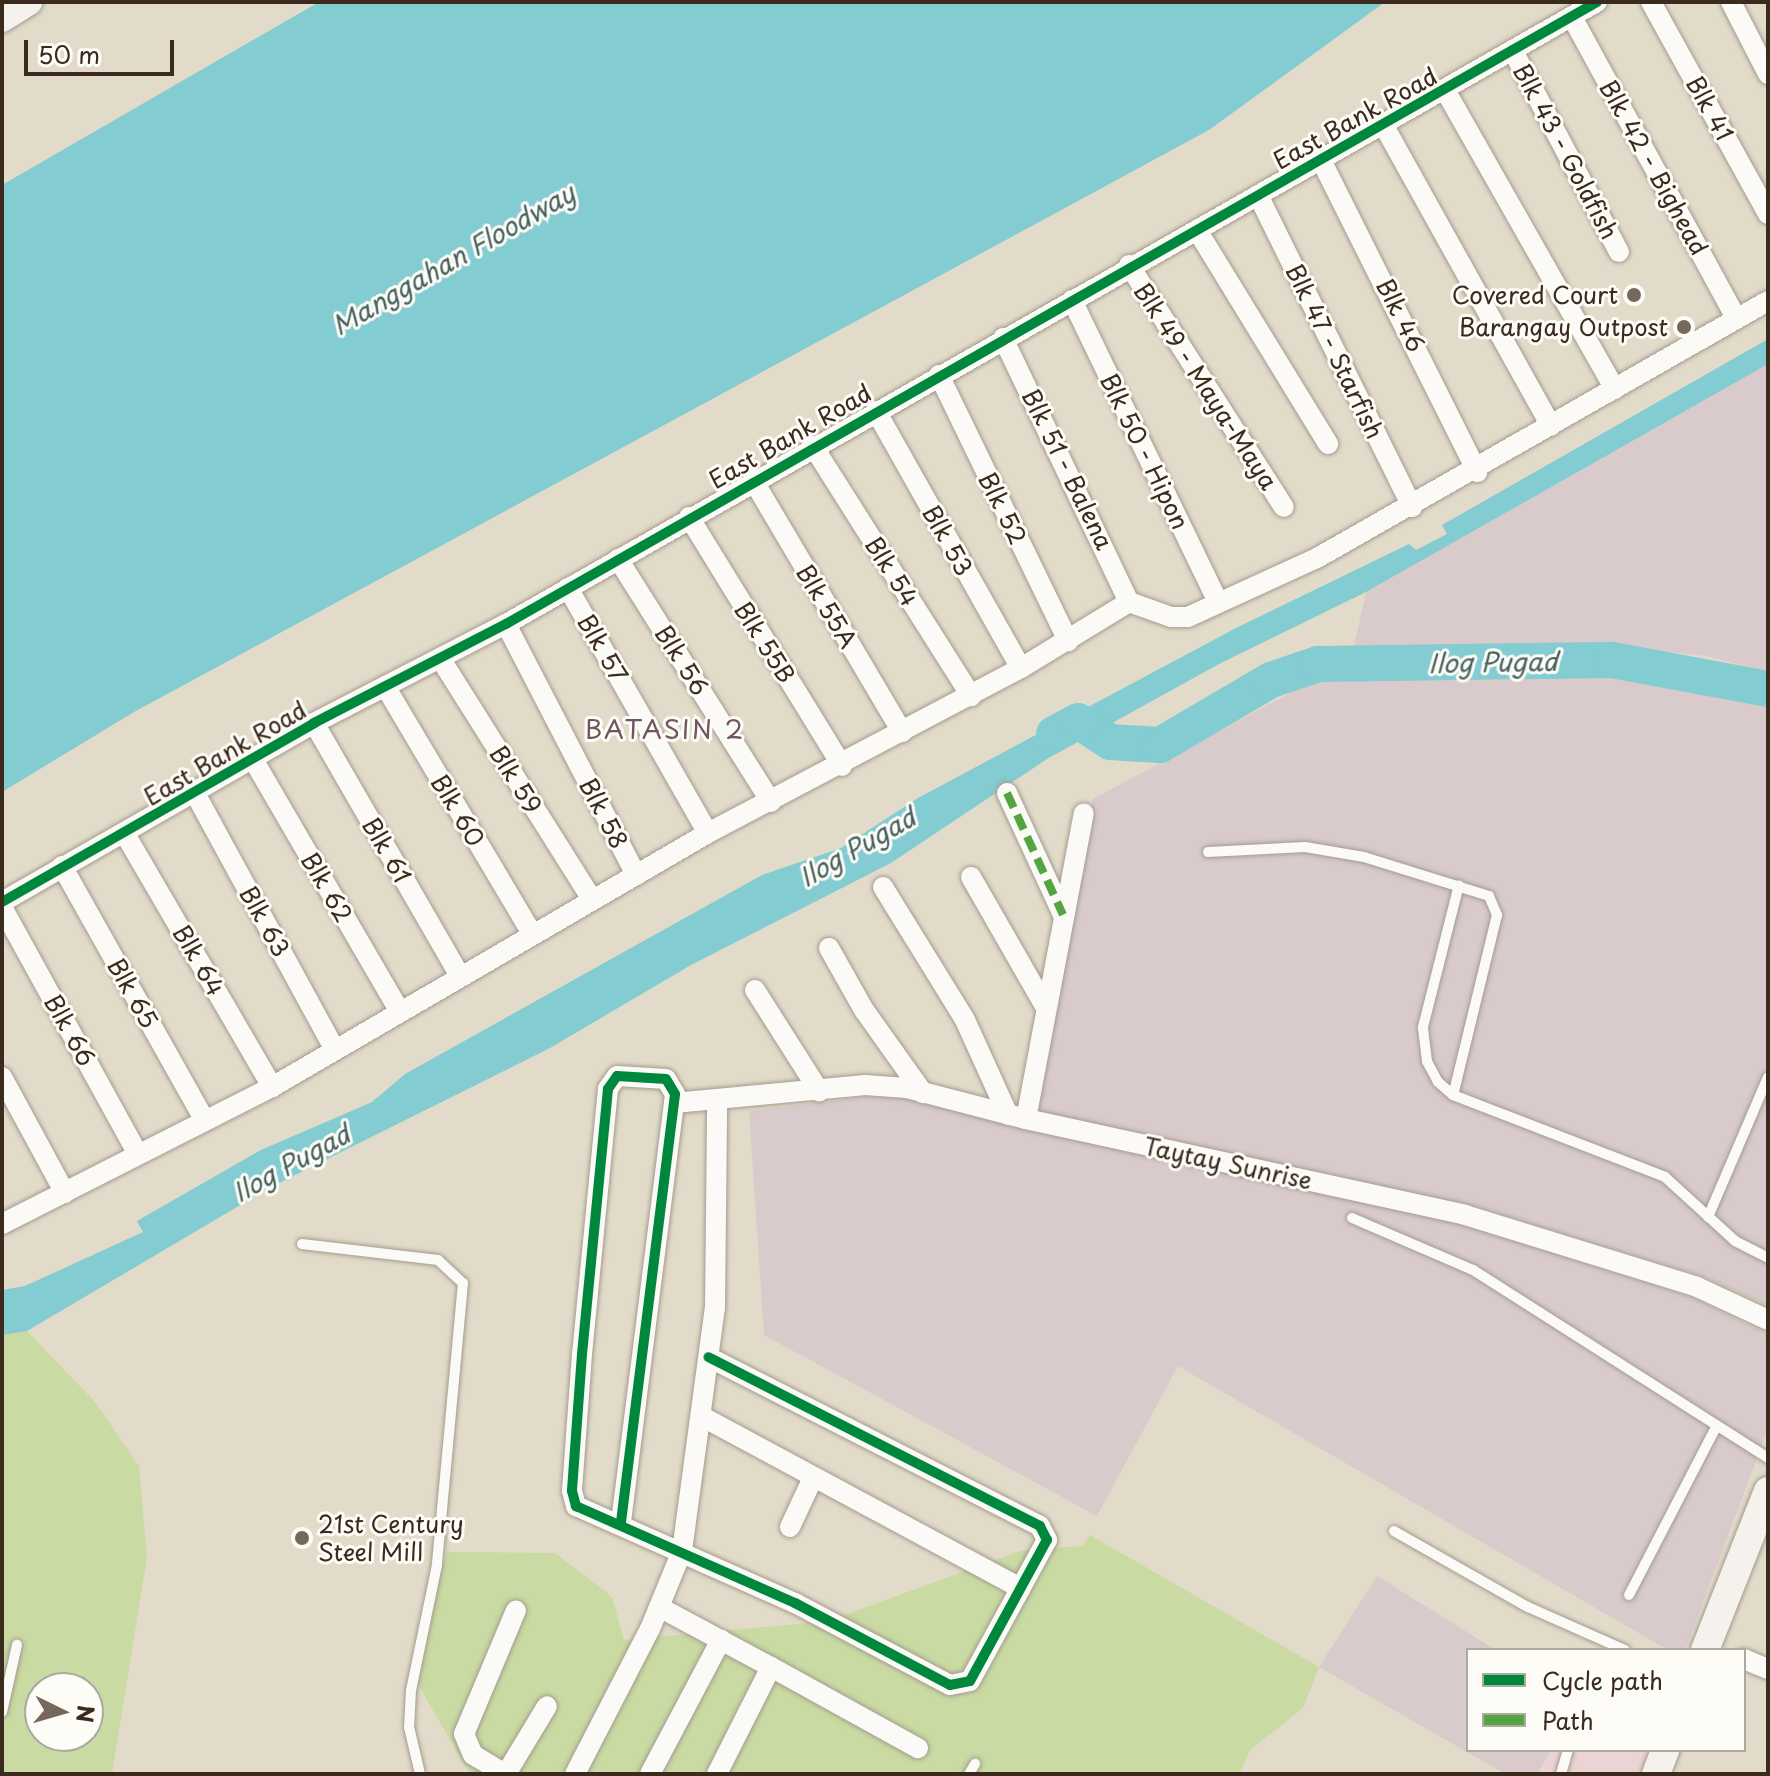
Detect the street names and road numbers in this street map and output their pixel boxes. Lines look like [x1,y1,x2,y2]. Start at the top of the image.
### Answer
street label: Blk 43 - Goldfish [1507,58,1625,244]
street label: East Bank Road [1268,61,1442,175]
street label: Blk 41 [1681,71,1739,145]
street label: Blk 42 - Bighead [1594,74,1714,260]
street label: Blk 47 - Starfish [1280,259,1390,443]
street label: Blk 46 [1371,274,1431,356]
street label: Blk 49 - Maya-Maya [1128,276,1284,496]
street label: Blk 50 - Hipon [1094,367,1196,535]
street label: East Bank Road [703,378,877,494]
street label: Blk 51 - Balena [1016,383,1120,555]
street label: Blk 52 [973,468,1033,548]
street label: Blk 53 [917,500,979,580]
street label: Blk 54 [860,531,924,611]
street label: Blk 55A [791,559,863,653]
street label: Blk 55B [729,596,801,688]
street label: Blk 57 [572,609,634,687]
street label: Blk 56 [650,620,714,700]
street label: East Bank Road [138,695,312,811]
street label: Blk 59 [484,740,548,818]
street label: Blk 60 [425,769,491,851]
street label: Blk 58 [574,773,634,853]
street label: Blk 61 [357,812,417,888]
street label: Blk 62 [296,847,358,927]
street label: Blk 63 [234,881,296,961]
street label: Blk 64 [167,920,231,1000]
street label: Blk 65 [102,953,164,1033]
street label: Blk 66 [39,989,101,1071]
street label: Taytay Sunrise [1141,1131,1315,1195]

